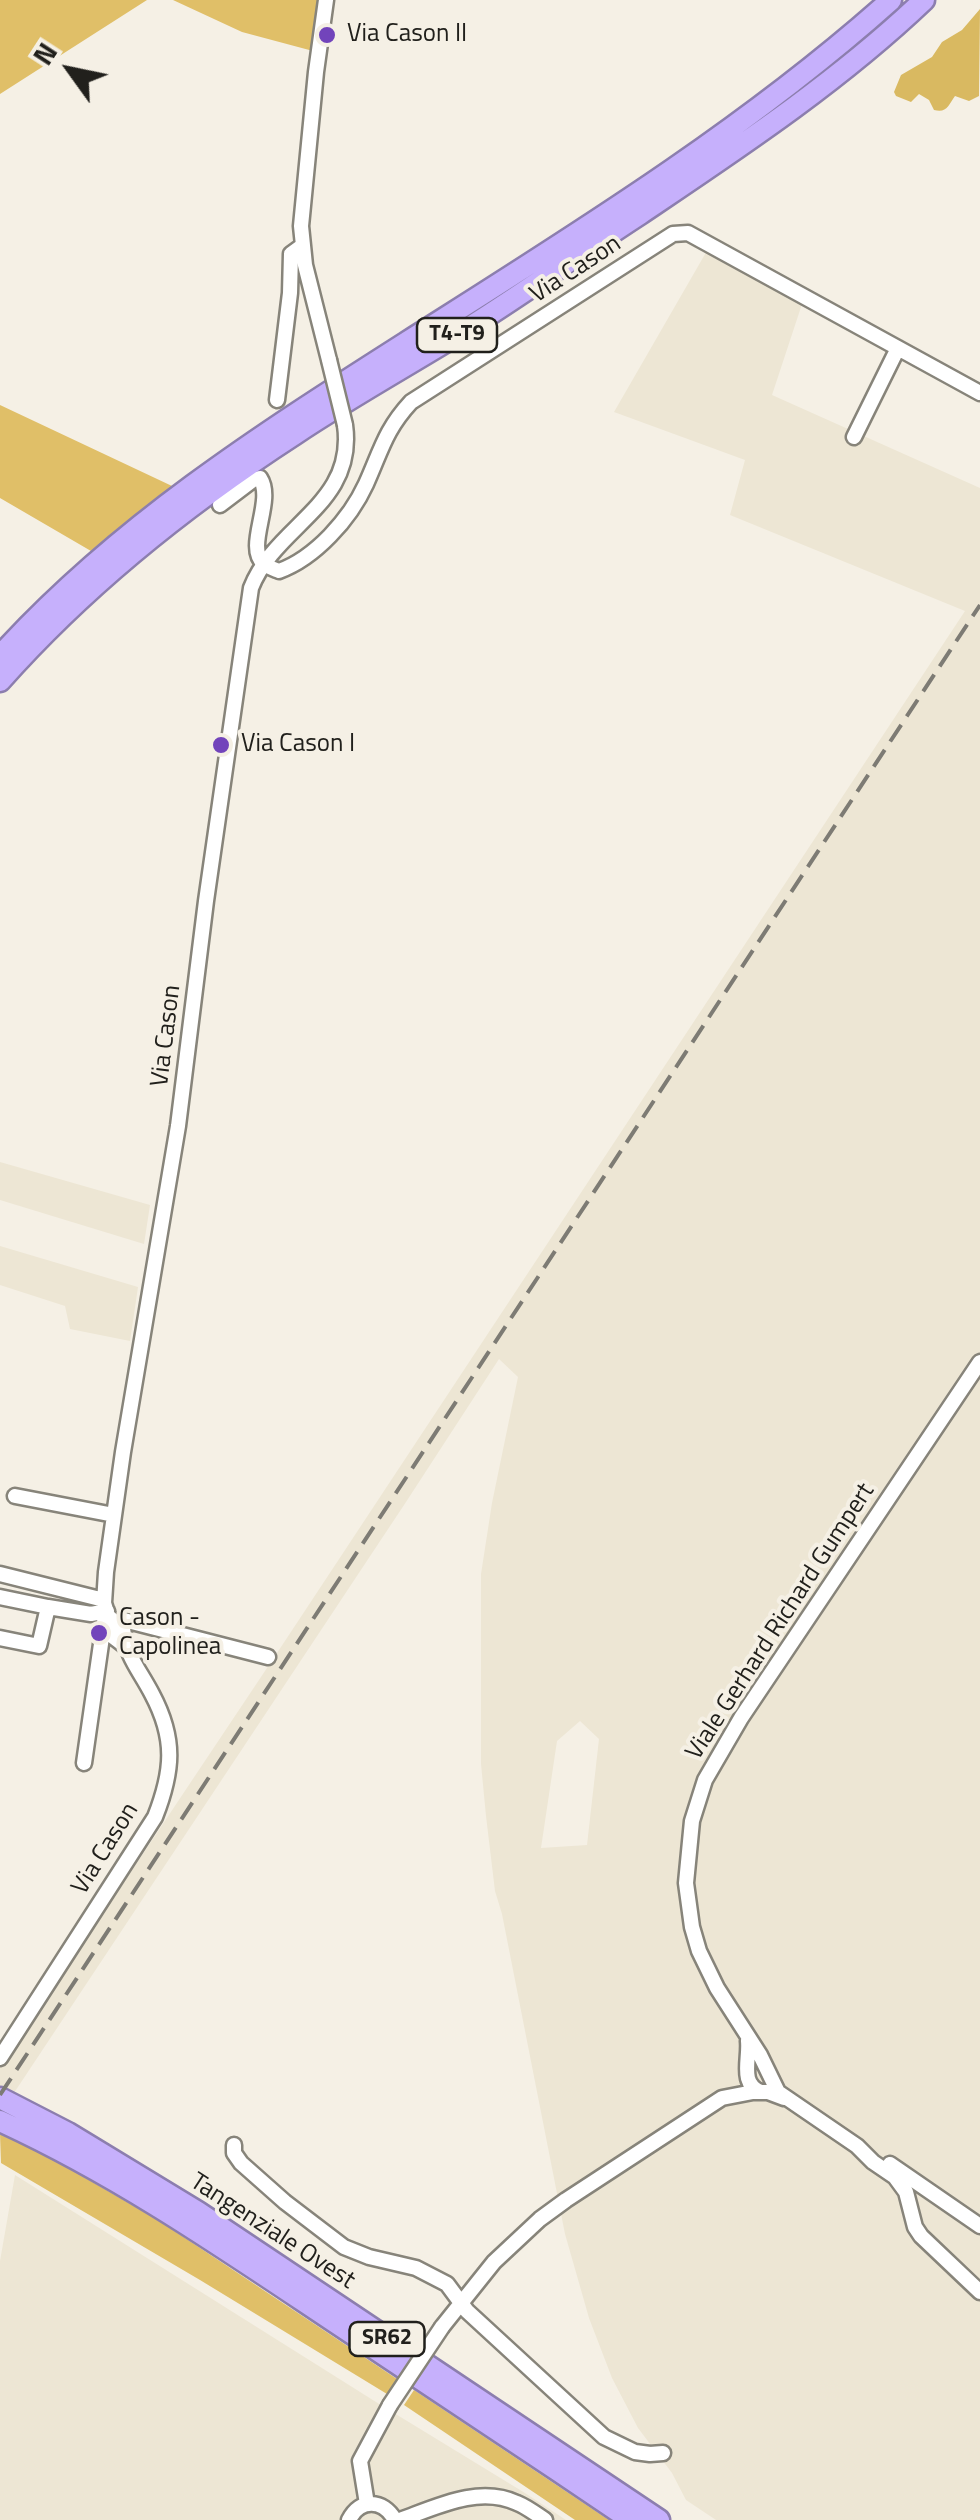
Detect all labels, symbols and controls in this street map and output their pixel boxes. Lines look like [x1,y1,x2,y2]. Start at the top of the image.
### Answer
north arrow [20,20,120,120]
place label: Via Cason II [347,20,467,50]
marker: Via Cason II [316,24,338,46]
text: N [21,34,68,73]
street label: Via Cason [525,230,627,310]
road number: T4-T9 [417,318,497,352]
place label: Via Cason I [241,730,355,760]
marker: Via Cason I [210,734,232,756]
street label: Via Cason [146,983,188,1089]
street label: Viale Gerhard Richard Gumpert [680,1478,882,1766]
place label: Cason - Capolinea [119,1604,221,1663]
marker: Cason - Capolinea [88,1622,110,1644]
street label: Via Cason [66,1798,146,1900]
street label: Tangenziale Ovest [184,2168,360,2296]
road number: SR62 [350,2322,424,2356]

